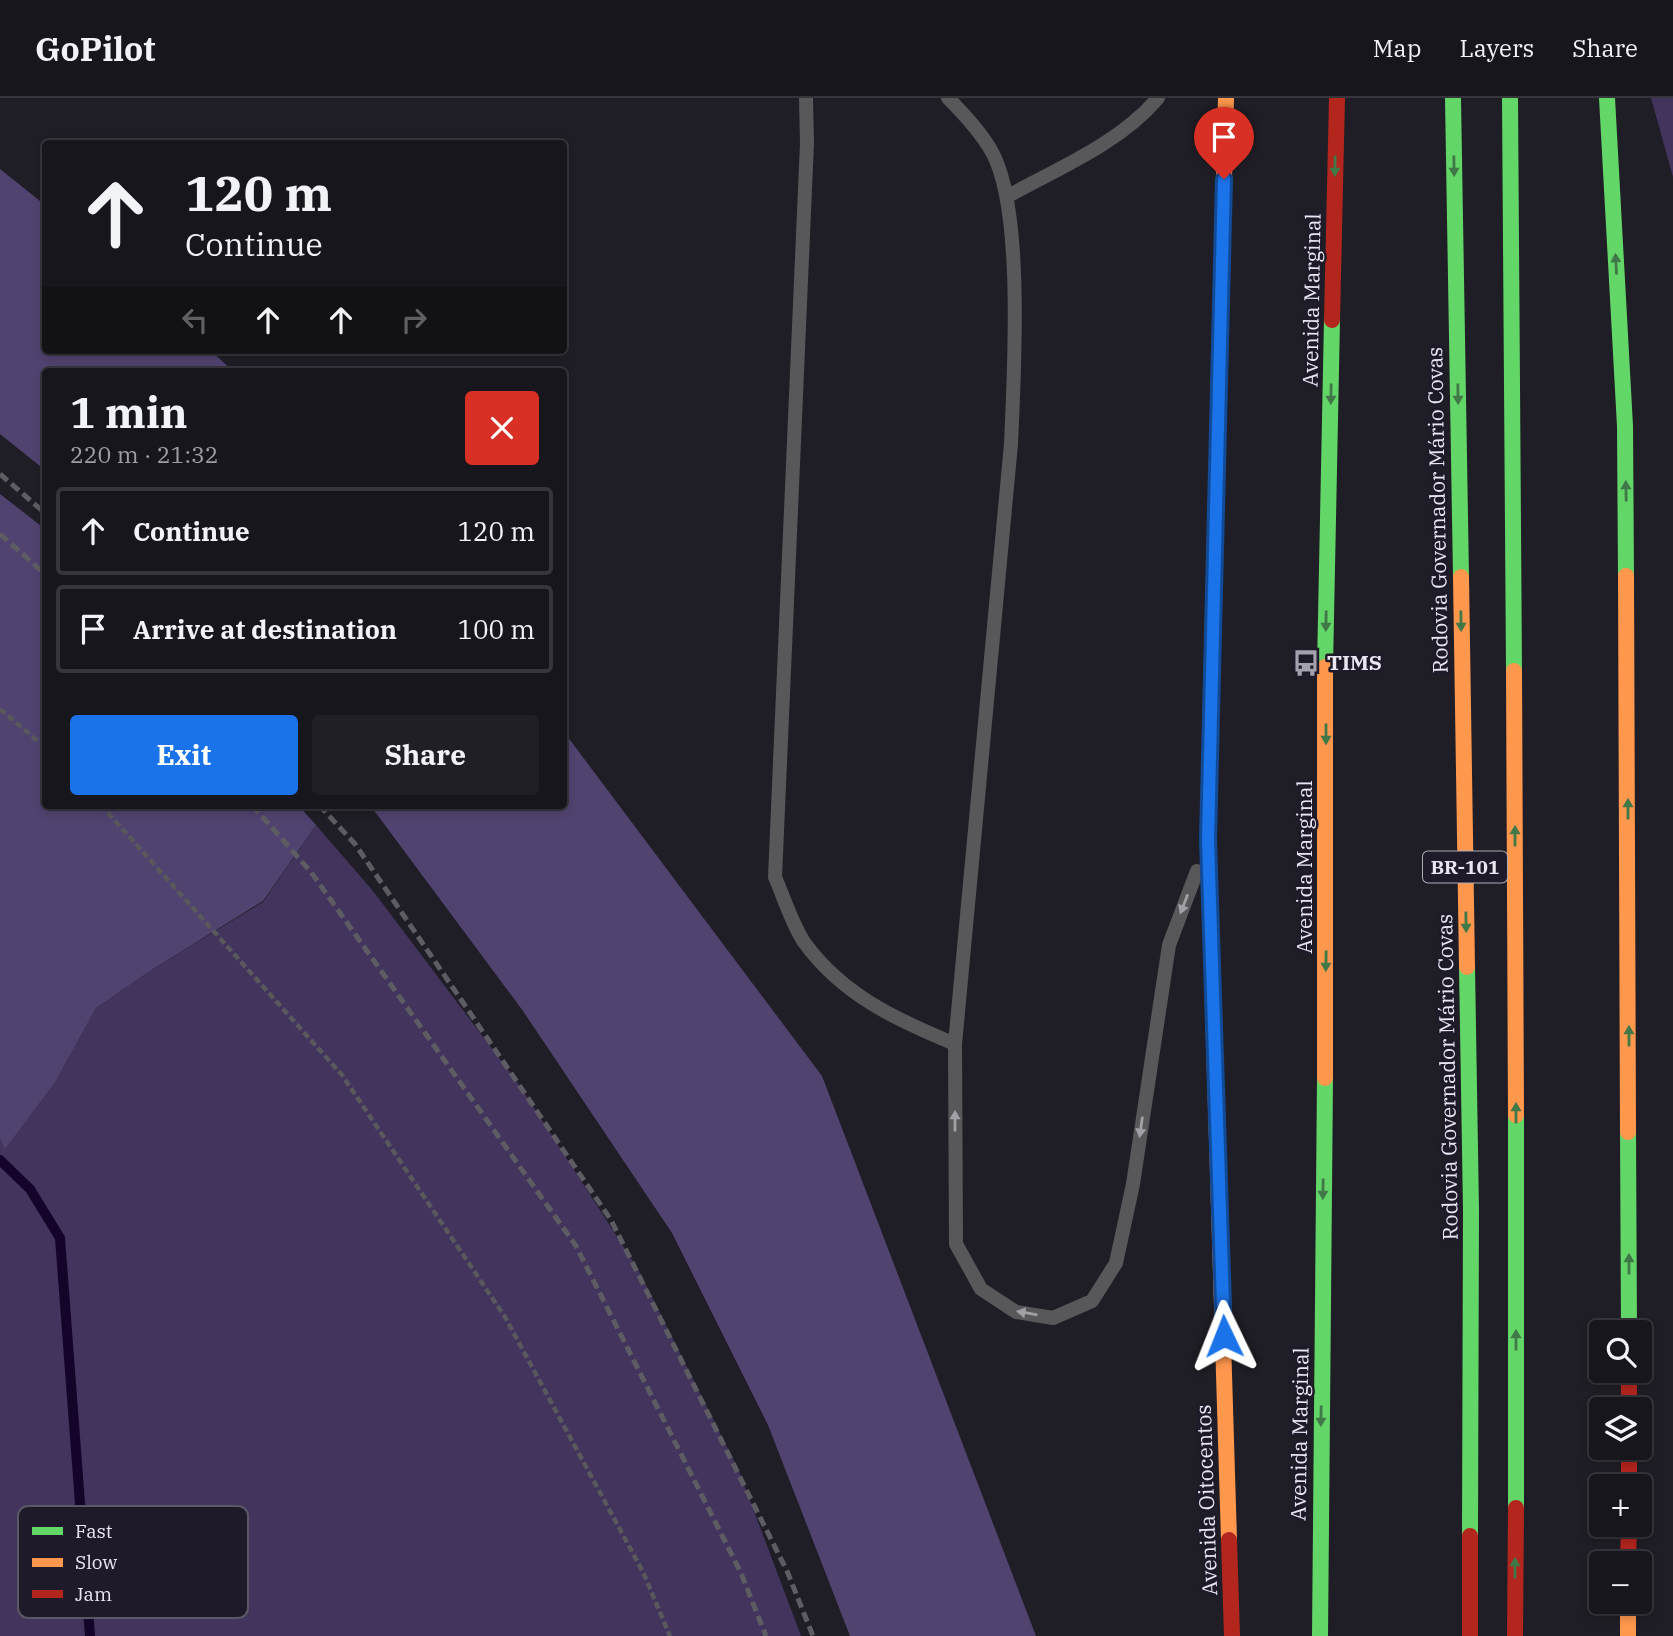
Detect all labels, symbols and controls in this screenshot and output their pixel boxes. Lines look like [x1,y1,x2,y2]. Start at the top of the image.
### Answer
text: GoPilot [35,27,156,70]
text: Map [1373,32,1421,64]
text: Layers [1459,32,1534,64]
text: Share [1572,32,1638,64]
pin [1194,107,1254,179]
icon: arrive [1205,118,1243,156]
one-way arrow [1329,155,1341,177]
one-way arrow [1448,155,1460,177]
text: 120 m [185,161,332,224]
icon: ahead [70,168,161,259]
street label: Avenida Marginal [1295,213,1327,387]
text: Continue [185,223,323,265]
one-way arrow [1610,253,1621,275]
icon: left [176,301,214,339]
icon: ahead [249,301,287,339]
icon: ahead [322,301,360,339]
icon: right [395,301,433,339]
street label: Rodovia Governador Mário Covas [1420,347,1454,674]
one-way arrow [1325,383,1336,405]
one-way arrow [1452,383,1463,405]
text: 1 min [70,385,188,440]
button: close [465,391,539,465]
text: 220 m · 21:32 [70,439,219,469]
one-way arrow [1620,480,1632,502]
icon: ahead [74,512,112,550]
text: Continue [133,514,250,548]
text: 120 m [457,514,535,548]
icon: arrive [74,610,112,648]
one-way arrow [1320,610,1332,632]
one-way arrow [1456,610,1467,632]
text: Arrive at destination [133,612,397,646]
text: 100 m [457,612,535,646]
bus stop icon: TIMS [1291,648,1321,678]
place label: TIMS [1327,648,1382,676]
button: Exit [70,715,298,795]
button: Share [312,715,539,795]
one-way arrow [1320,723,1332,745]
street label: Avenida Marginal [1290,780,1318,954]
one-way arrow [1622,797,1634,819]
one-way arrow [1509,825,1521,847]
road number: BR-101 [1423,852,1507,882]
one-way arrow [1178,894,1189,915]
one-way arrow [1461,911,1472,933]
street label: Rodovia Governador Mário Covas [1430,914,1464,1241]
one-way arrow [1320,951,1332,973]
one-way arrow [1623,1025,1635,1047]
one-way arrow [1510,1102,1522,1124]
one-way arrow [949,1110,961,1132]
one-way arrow [1135,1116,1146,1138]
one-way arrow [1317,1178,1329,1200]
one-way arrow [1623,1252,1635,1274]
position arrow [1187,1299,1261,1373]
one-way arrow [1016,1308,1038,1319]
map controls [1589,1320,1652,1614]
button: search [1589,1320,1652,1383]
one-way arrow [1510,1329,1522,1351]
street label: Avenida Marginal [1283,1347,1315,1521]
button: layers [1589,1397,1652,1460]
street label: Avenida Oitocentos [1189,1404,1223,1596]
one-way arrow [1315,1406,1327,1428]
button: + [1589,1474,1652,1537]
legend [18,1506,248,1618]
text: Fast [75,1519,113,1543]
text: Slow [75,1550,117,1574]
button: − [1589,1551,1652,1614]
one-way arrow [1509,1557,1521,1579]
text: Jam [75,1582,112,1606]

